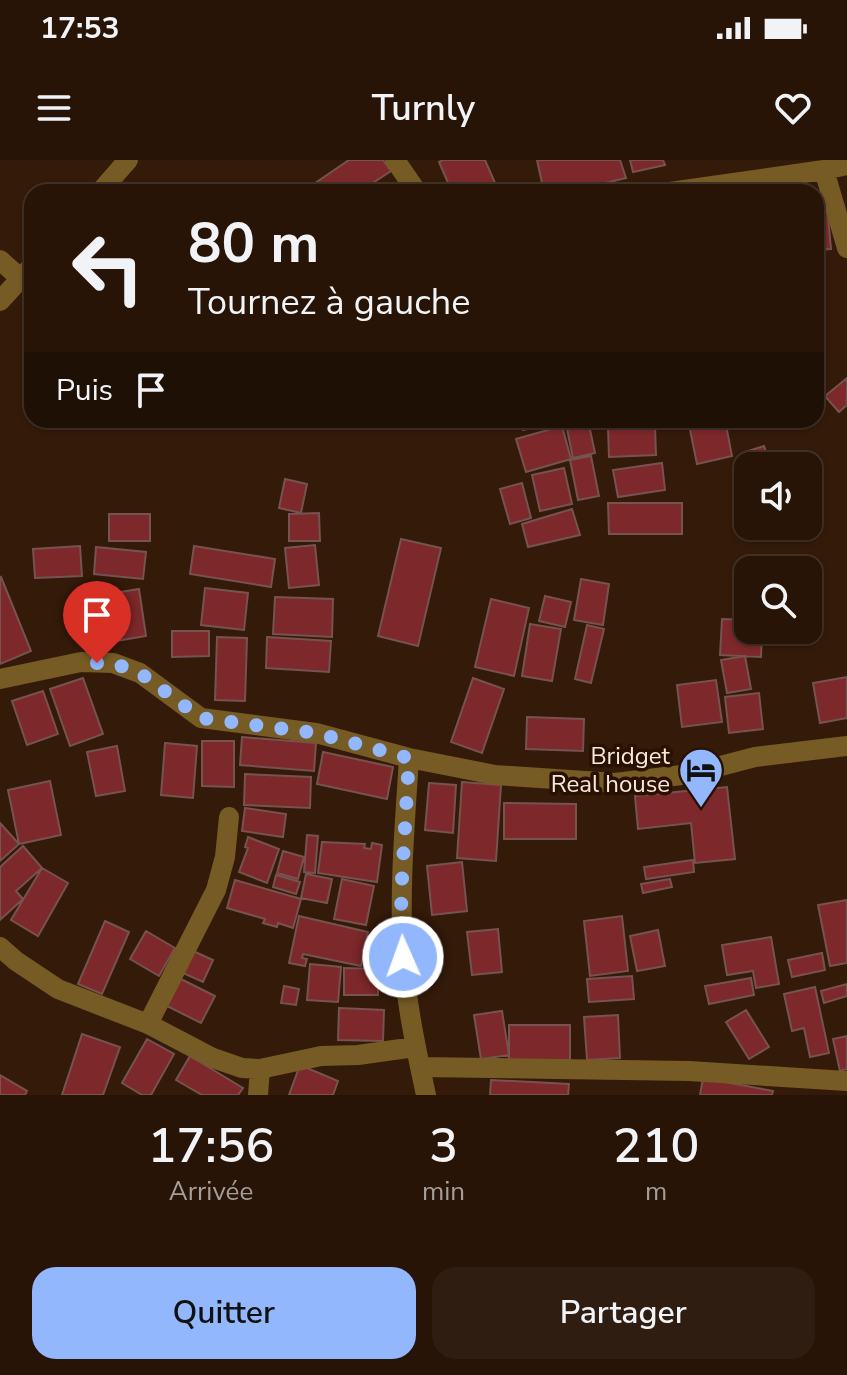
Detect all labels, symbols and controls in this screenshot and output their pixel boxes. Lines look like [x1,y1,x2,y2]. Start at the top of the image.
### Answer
text: 17:53 [40,8,119,49]
text: Turnly [372,84,475,133]
icon: menu [32,86,76,130]
icon: heart [771,86,815,130]
text: 80 m [188,205,319,282]
icon: left [56,216,160,320]
text: Tournez à gauche [188,278,470,327]
icon: arrive [129,368,173,412]
text: Puis [56,370,113,411]
map controls [734,452,822,644]
button: sound [734,452,822,540]
button: search [734,556,822,644]
pin [63,581,131,663]
icon: arrive [75,593,119,637]
place label: Bridget Real house [551,740,671,800]
hotel icon: Bridget Real house [677,746,725,809]
position arrow [361,915,445,999]
text: 17:56 [148,1113,274,1179]
text: 3 [429,1113,458,1179]
text: 210 [613,1113,699,1179]
text: Arrivée [169,1174,253,1209]
text: min [422,1174,465,1209]
text: m [645,1174,667,1209]
button: Quitter [32,1267,416,1359]
button: Partager [432,1267,815,1359]

